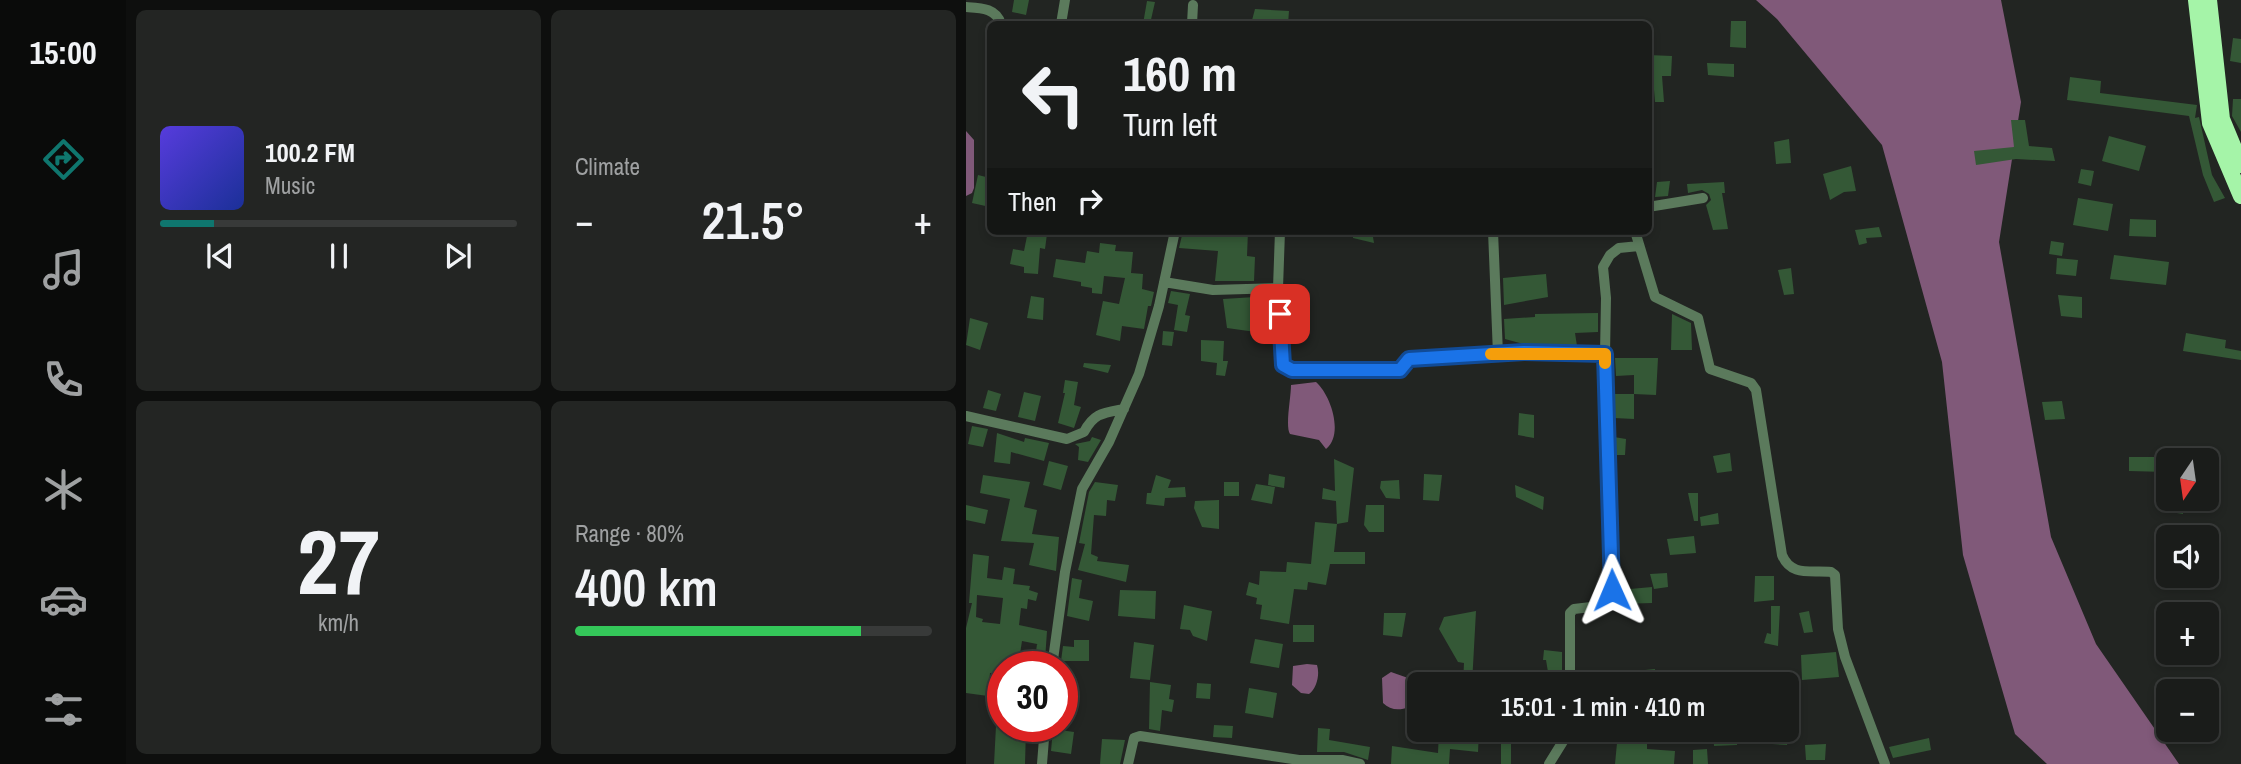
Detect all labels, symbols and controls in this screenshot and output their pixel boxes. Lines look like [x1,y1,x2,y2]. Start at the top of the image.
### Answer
text: 15:00 [29,31,97,74]
text: 160 m [1123,40,1237,106]
icon: left [1008,49,1099,140]
text: Turn left [1123,103,1217,146]
icon: directions [39,135,88,184]
text: 100.2 FM [265,135,355,170]
text: Climate [575,151,640,182]
text: Music [265,170,315,201]
icon: right [1071,182,1109,220]
text: Then [1008,184,1057,219]
text: 21.5° [702,185,805,255]
text: − [575,195,593,246]
text: + [914,195,932,246]
icon: previous [201,237,239,275]
icon: pause [320,237,358,275]
icon: next [439,237,477,275]
icon: music [39,245,88,294]
pin [1250,284,1310,344]
icon: arrive [1261,295,1299,333]
icon: phone [39,355,88,404]
north arrow [2156,448,2219,511]
map controls [2156,448,2219,742]
icon: climate [39,465,88,514]
text: 27 [297,500,380,622]
text: Range · 80% [575,518,684,549]
button: sound [2156,525,2219,588]
text: 400 km [575,552,718,622]
position arrow [1575,553,1649,627]
icon: car [39,575,88,624]
button: + [2156,602,2219,665]
text: km/h [318,607,359,638]
speed limit sign: 30 [987,651,1078,742]
button: − [2156,679,2219,742]
icon: filters [39,685,88,734]
text: 15:01 · 1 min · 410 m [1501,689,1705,724]

